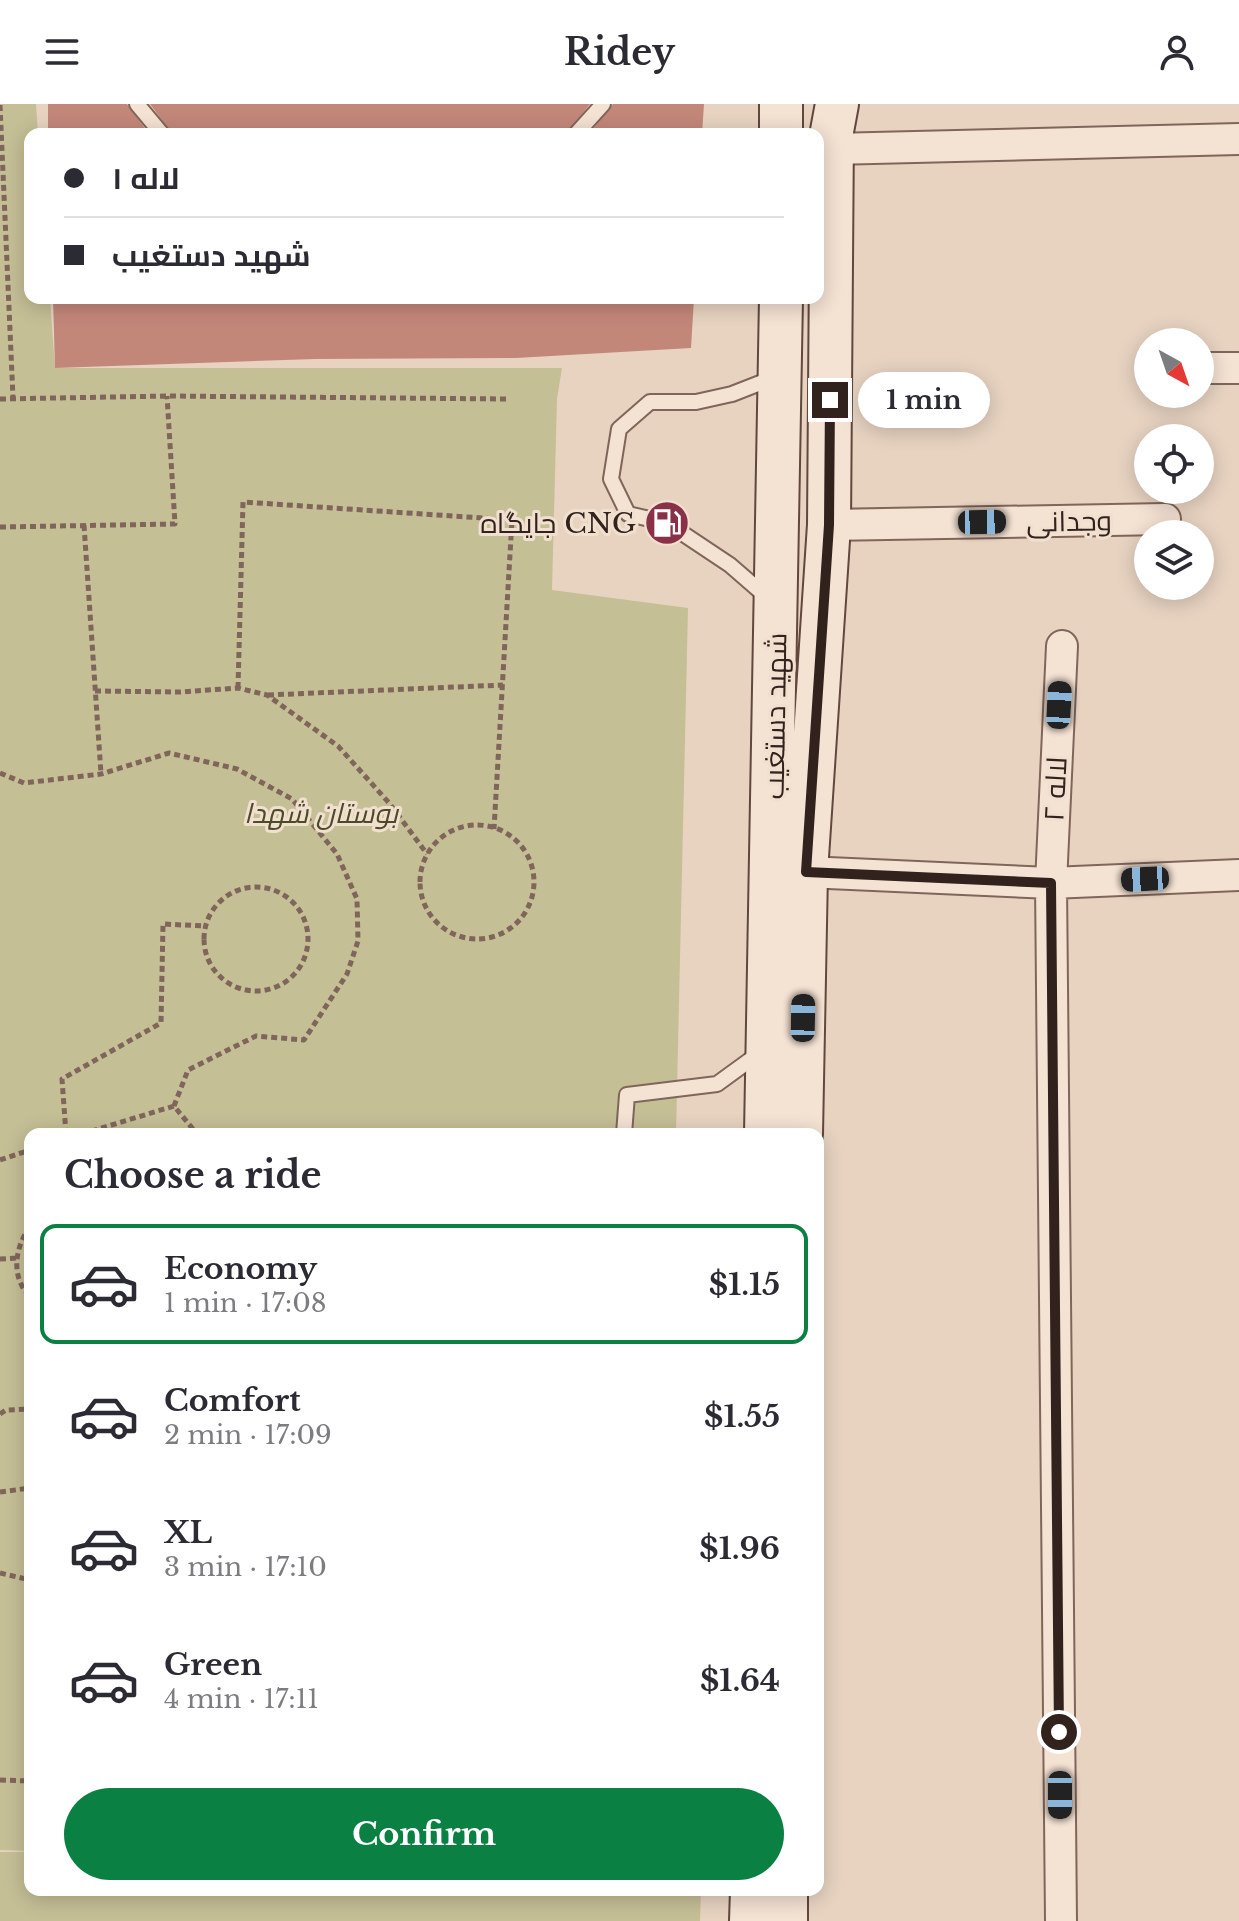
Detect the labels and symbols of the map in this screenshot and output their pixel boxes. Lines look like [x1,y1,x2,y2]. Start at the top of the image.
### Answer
north arrow [1134,328,1214,408]
callout: 1 min [858,372,990,428]
route end [812,382,848,418]
fuel station icon: جایگاه CNG [643,499,691,547]
street label: وجدانی [1026,503,1112,540]
place label: جایگاه CNG [480,506,636,541]
car [958,510,1006,534]
street label: شهید دستغیب [757,632,794,800]
car [1046,680,1072,730]
street label: لاله ۲ [1036,756,1075,822]
park label: بوستان شهدا [244,796,399,831]
car [1120,866,1170,892]
car [791,994,815,1042]
route start [1041,1714,1077,1750]
car [1048,1771,1072,1819]

